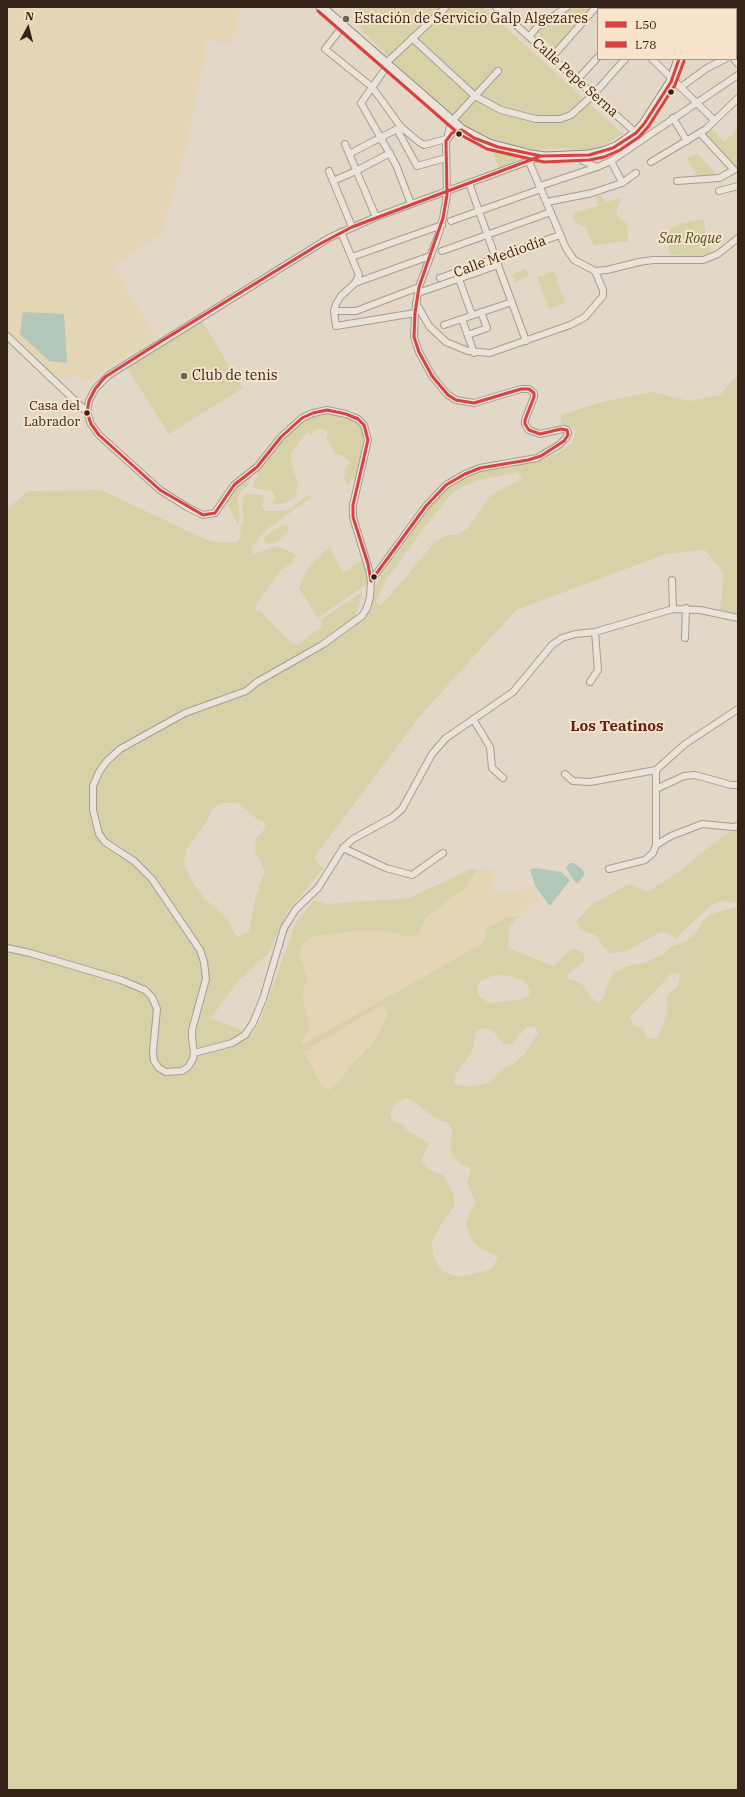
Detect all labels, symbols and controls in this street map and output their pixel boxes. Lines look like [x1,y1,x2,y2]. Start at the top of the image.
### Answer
north arrow [8,8,48,48]
legend [597,8,737,60]
text: N [24,9,35,24]
place label: Estación de Servicio Galp Algezares [354,11,588,27]
marker: Estación de Servicio Galp Algezares [341,14,351,24]
text: L50 [635,17,657,32]
street label: Calle Pepe Serna [529,35,621,121]
text: L78 [635,37,657,52]
unlabelled marker [666,87,676,97]
unlabelled marker [454,129,464,139]
park label: San Roque [658,231,722,247]
street label: Calle Mediodía [451,232,549,282]
place label: Club de tenis [192,368,277,384]
marker: Club de tenis [179,371,189,381]
place label: Casa del Labrador [24,398,80,429]
marker: Casa del Labrador [82,408,92,418]
unlabelled marker [369,572,379,582]
district label: Los Teatinos [570,718,664,736]

